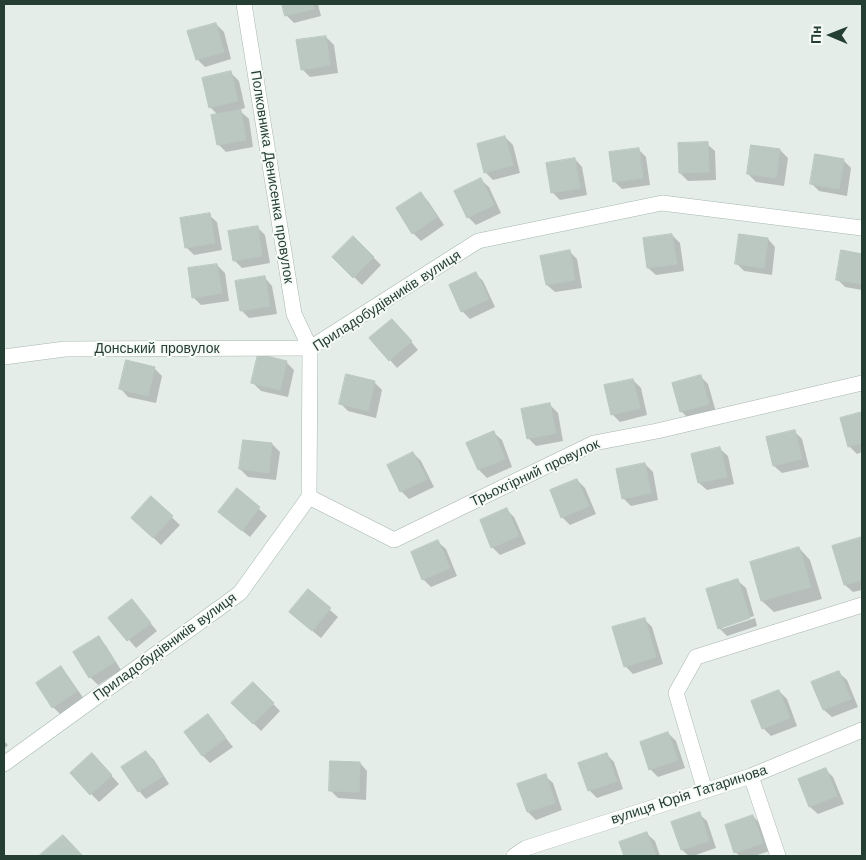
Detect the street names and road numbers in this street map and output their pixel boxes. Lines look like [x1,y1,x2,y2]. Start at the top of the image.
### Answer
street label: Полковника Денисенка провулок [247,69,297,285]
street label: Приладобудівників вулиця [310,247,464,355]
street label: Донський провулок [94,341,220,357]
street label: Трьохгірний провулок [468,436,602,510]
street label: Приладобудівників вулиця [90,589,240,705]
street label: вулиця Юрія Татаринова [609,762,769,828]

